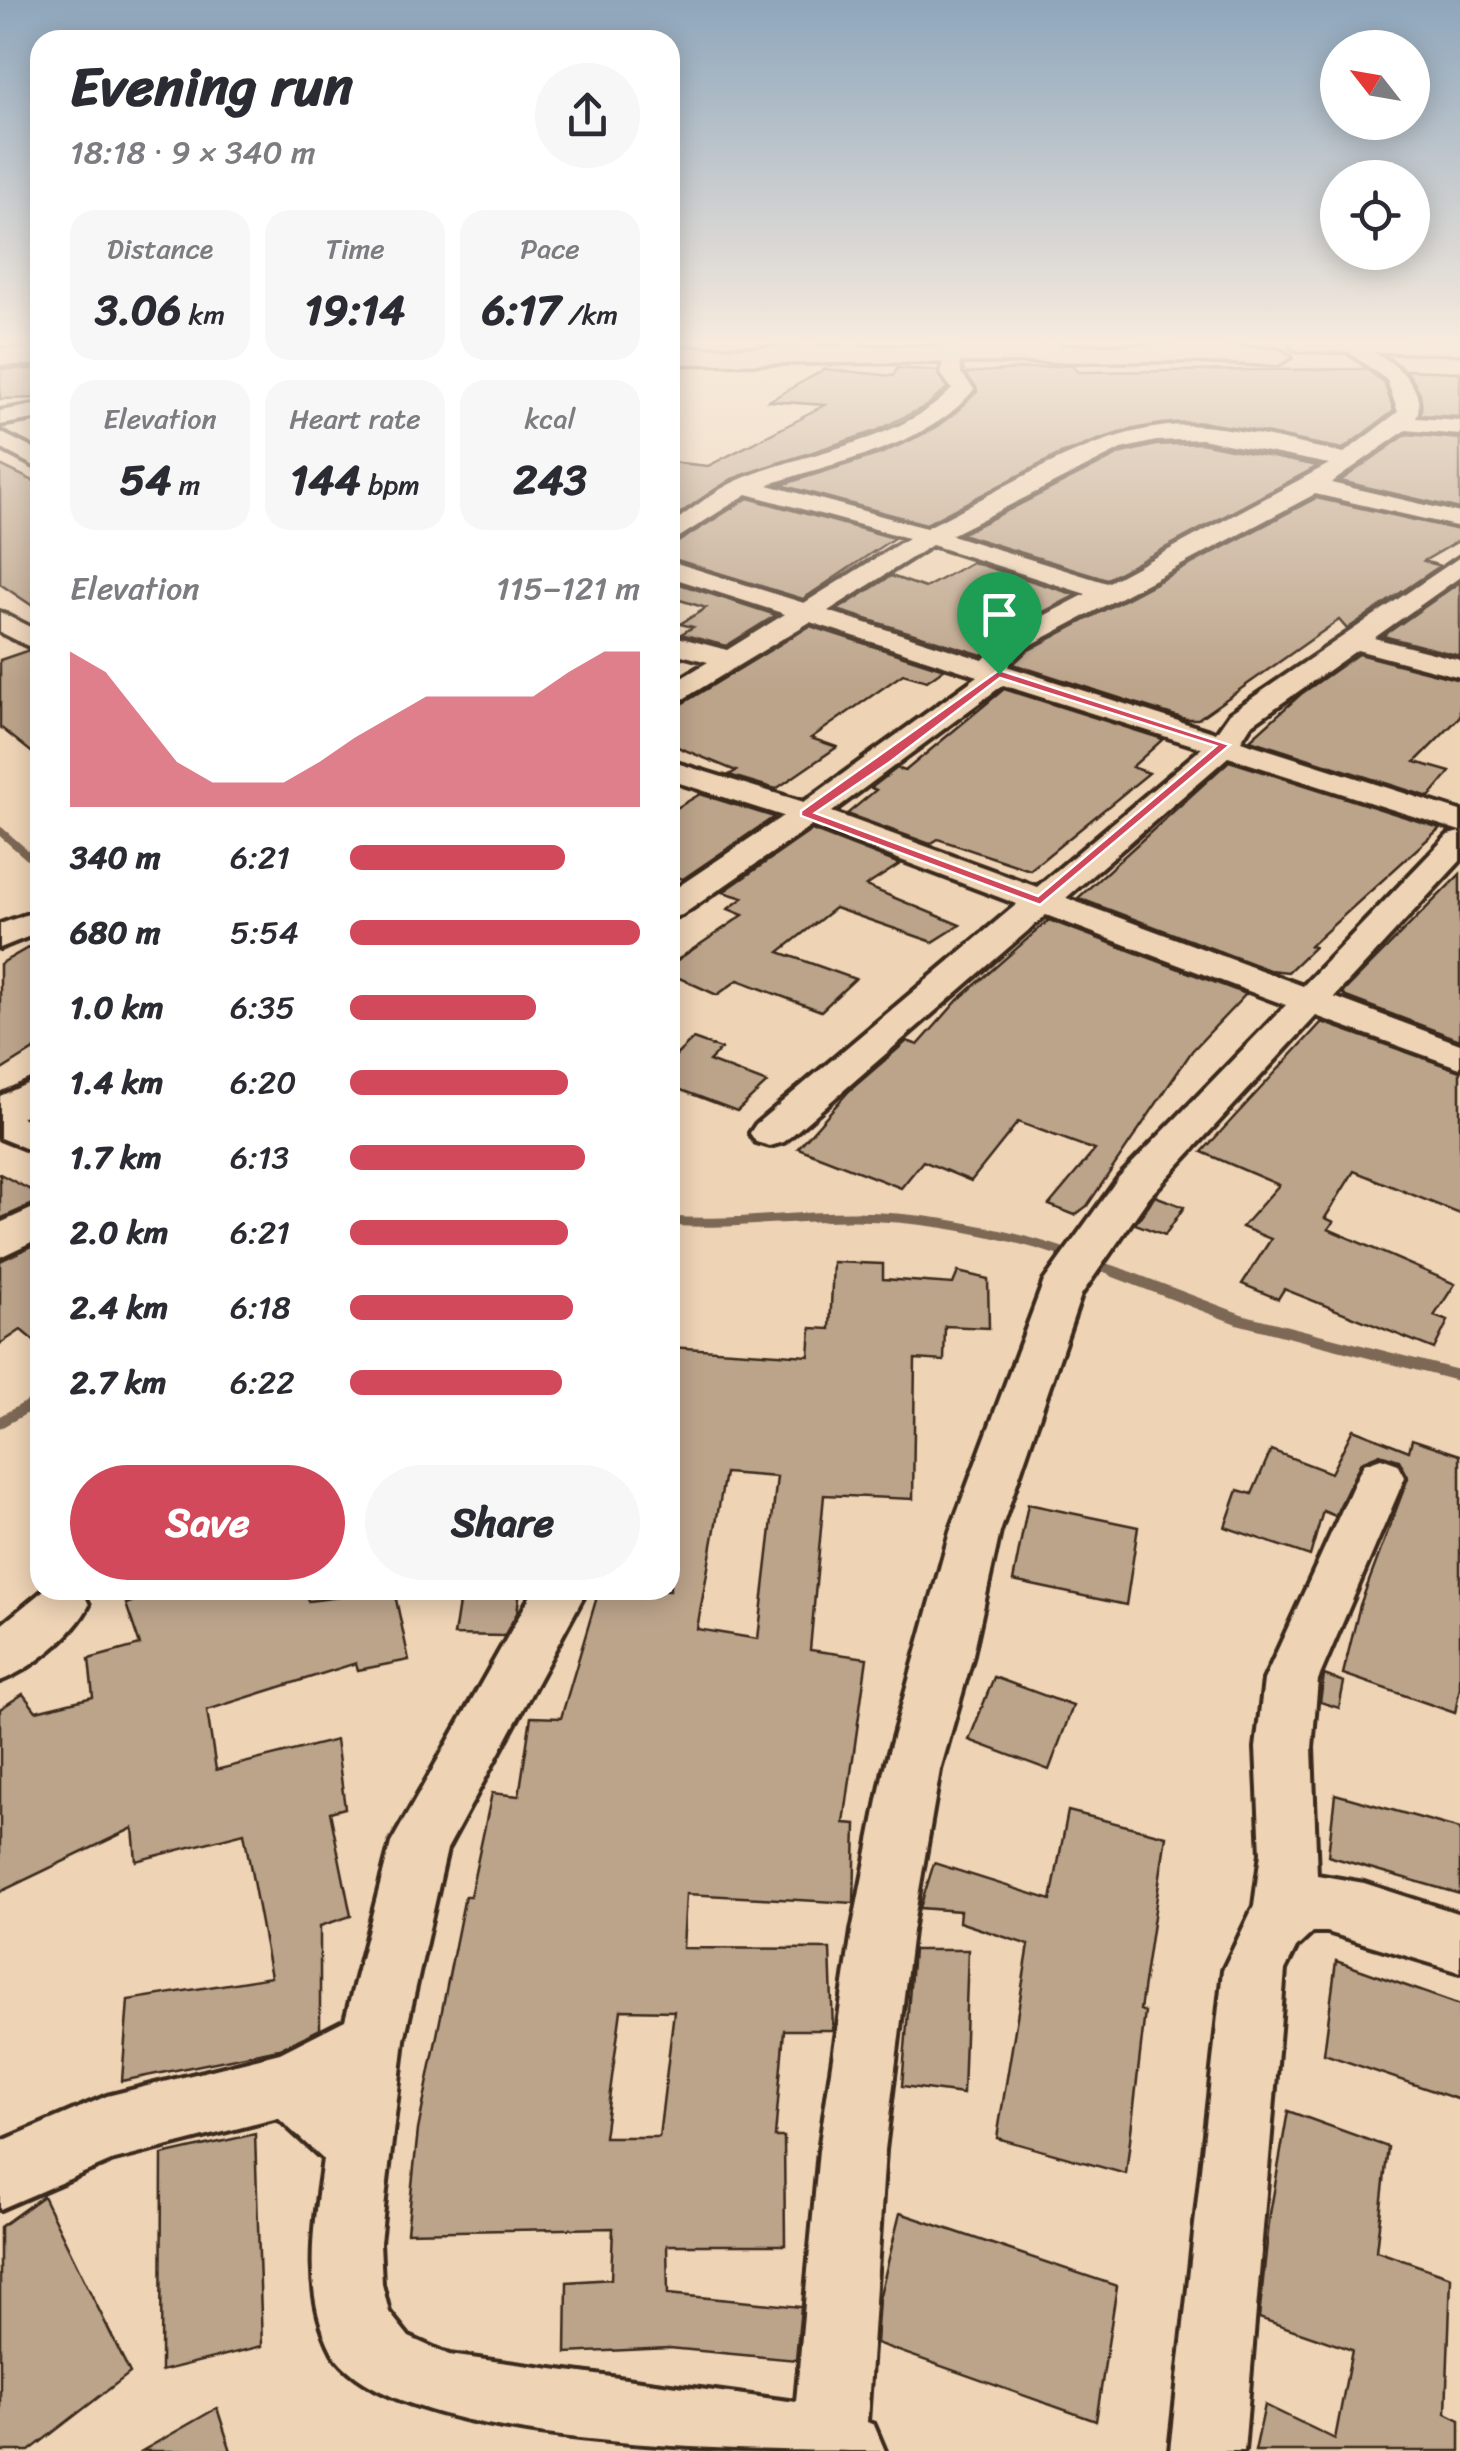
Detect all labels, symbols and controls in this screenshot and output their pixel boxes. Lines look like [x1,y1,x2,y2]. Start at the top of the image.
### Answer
north arrow [1320,30,1430,140]
map controls [1320,30,1430,270]
text: Evening run [70,38,353,135]
button: share [535,63,640,168]
text: 18:18 · 9 × 340 m [70,124,316,181]
button: locate [1320,160,1430,270]
text: Distance [107,224,213,273]
text: Time [325,224,385,273]
text: Pace [520,224,580,273]
text: 3.06 [95,273,181,347]
text: 19:14 [305,273,405,347]
text: 6:17 [482,273,561,347]
text: km [181,290,225,339]
text: /km [561,290,618,339]
text: Elevation [103,394,217,443]
text: Heart rate [289,394,421,443]
text: kcal [525,394,575,443]
text: 54 [120,443,172,517]
text: 144 [290,443,361,517]
text: 243 [513,443,587,517]
text: m [172,460,200,509]
text: bpm [361,460,420,509]
text: Elevation [70,560,200,617]
text: 115–121 m [496,560,640,617]
pin [957,572,1042,675]
icon: arrive [972,587,1027,642]
text: 340 m [70,829,161,886]
text: 6:21 [230,829,290,886]
text: 680 m [70,904,161,961]
text: 5:54 [230,904,299,961]
text: 1.0 km [70,979,164,1036]
text: 6:35 [230,979,295,1036]
text: 1.4 km [70,1054,163,1111]
text: 6:20 [230,1054,297,1111]
text: 1.7 km [70,1129,162,1186]
text: 6:13 [230,1129,289,1186]
text: 2.0 km [70,1204,168,1261]
text: 6:21 [230,1204,290,1261]
text: 2.4 km [70,1279,168,1336]
text: 6:18 [230,1279,291,1336]
text: 2.7 km [70,1354,166,1411]
text: 6:22 [230,1354,295,1411]
button: Save [70,1465,345,1580]
button: Share [365,1465,640,1580]

